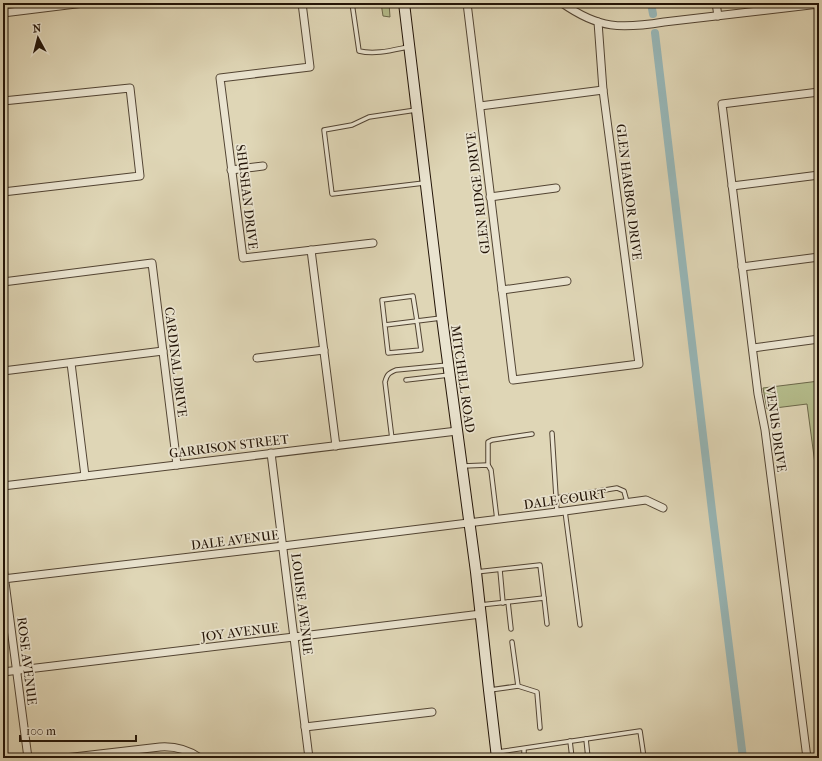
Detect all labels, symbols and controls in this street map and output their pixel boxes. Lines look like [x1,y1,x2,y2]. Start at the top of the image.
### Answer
north arrow [18,18,58,58]
text: N [32,22,42,36]
street label: GLEN HARBOR DRIVE [613,123,645,261]
street label: GLEN RIDGE DRIVE [463,131,493,255]
street label: SHUSHAN DRIVE [233,144,261,251]
street label: CARDINAL DRIVE [162,306,190,418]
street label: MITCHELL ROAD [448,324,478,434]
street label: VENUS DRIVE [762,384,789,473]
street label: GARRISON STREET [168,431,290,461]
street label: DALE COURT [523,486,608,512]
street label: DALE AVENUE [190,527,280,553]
street label: LOUISE AVENUE [288,552,316,656]
street label: ROSE AVENUE [14,616,40,706]
street label: JOY AVENUE [199,620,280,644]
scale bar [20,717,136,743]
text: 100 m [26,724,56,738]

